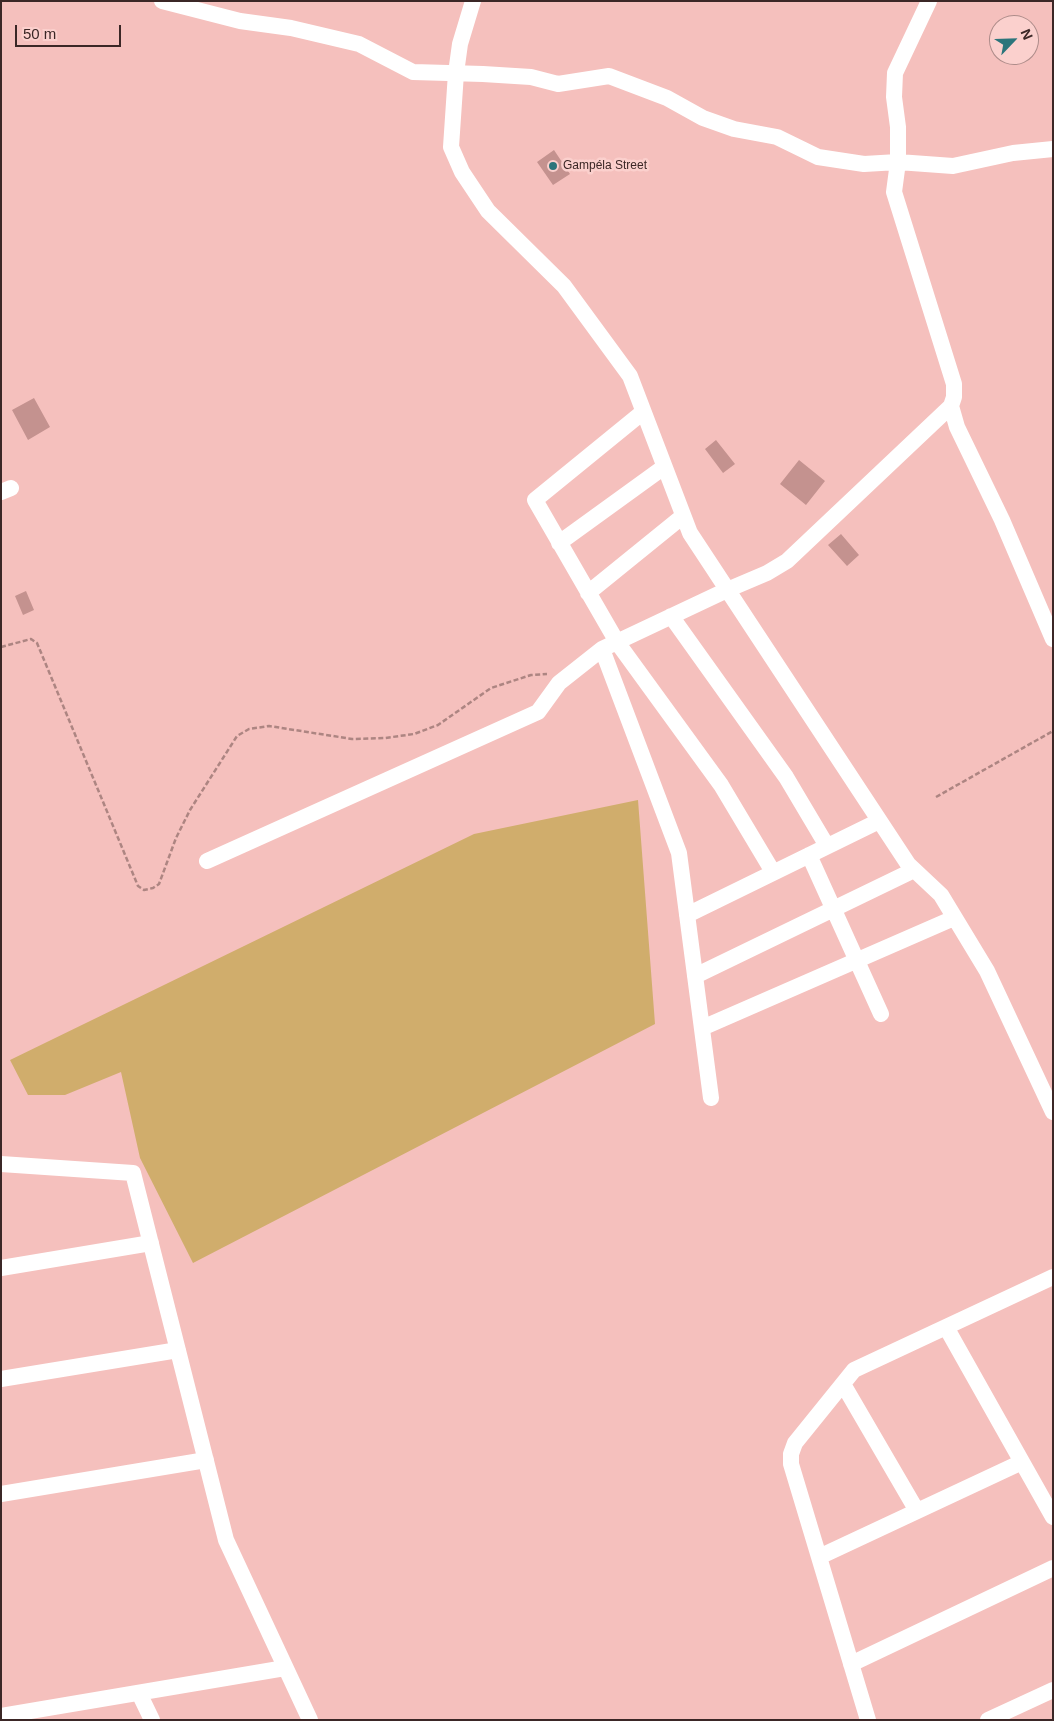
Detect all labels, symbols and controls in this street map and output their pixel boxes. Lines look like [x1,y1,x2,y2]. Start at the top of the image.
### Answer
scale bar [18,15,124,47]
north arrow [989,15,1039,65]
text: 50 m [23,25,56,42]
text: N [1017,26,1036,42]
place label: Gampéla Street [563,159,647,173]
marker: Gampéla Street [547,160,559,172]

